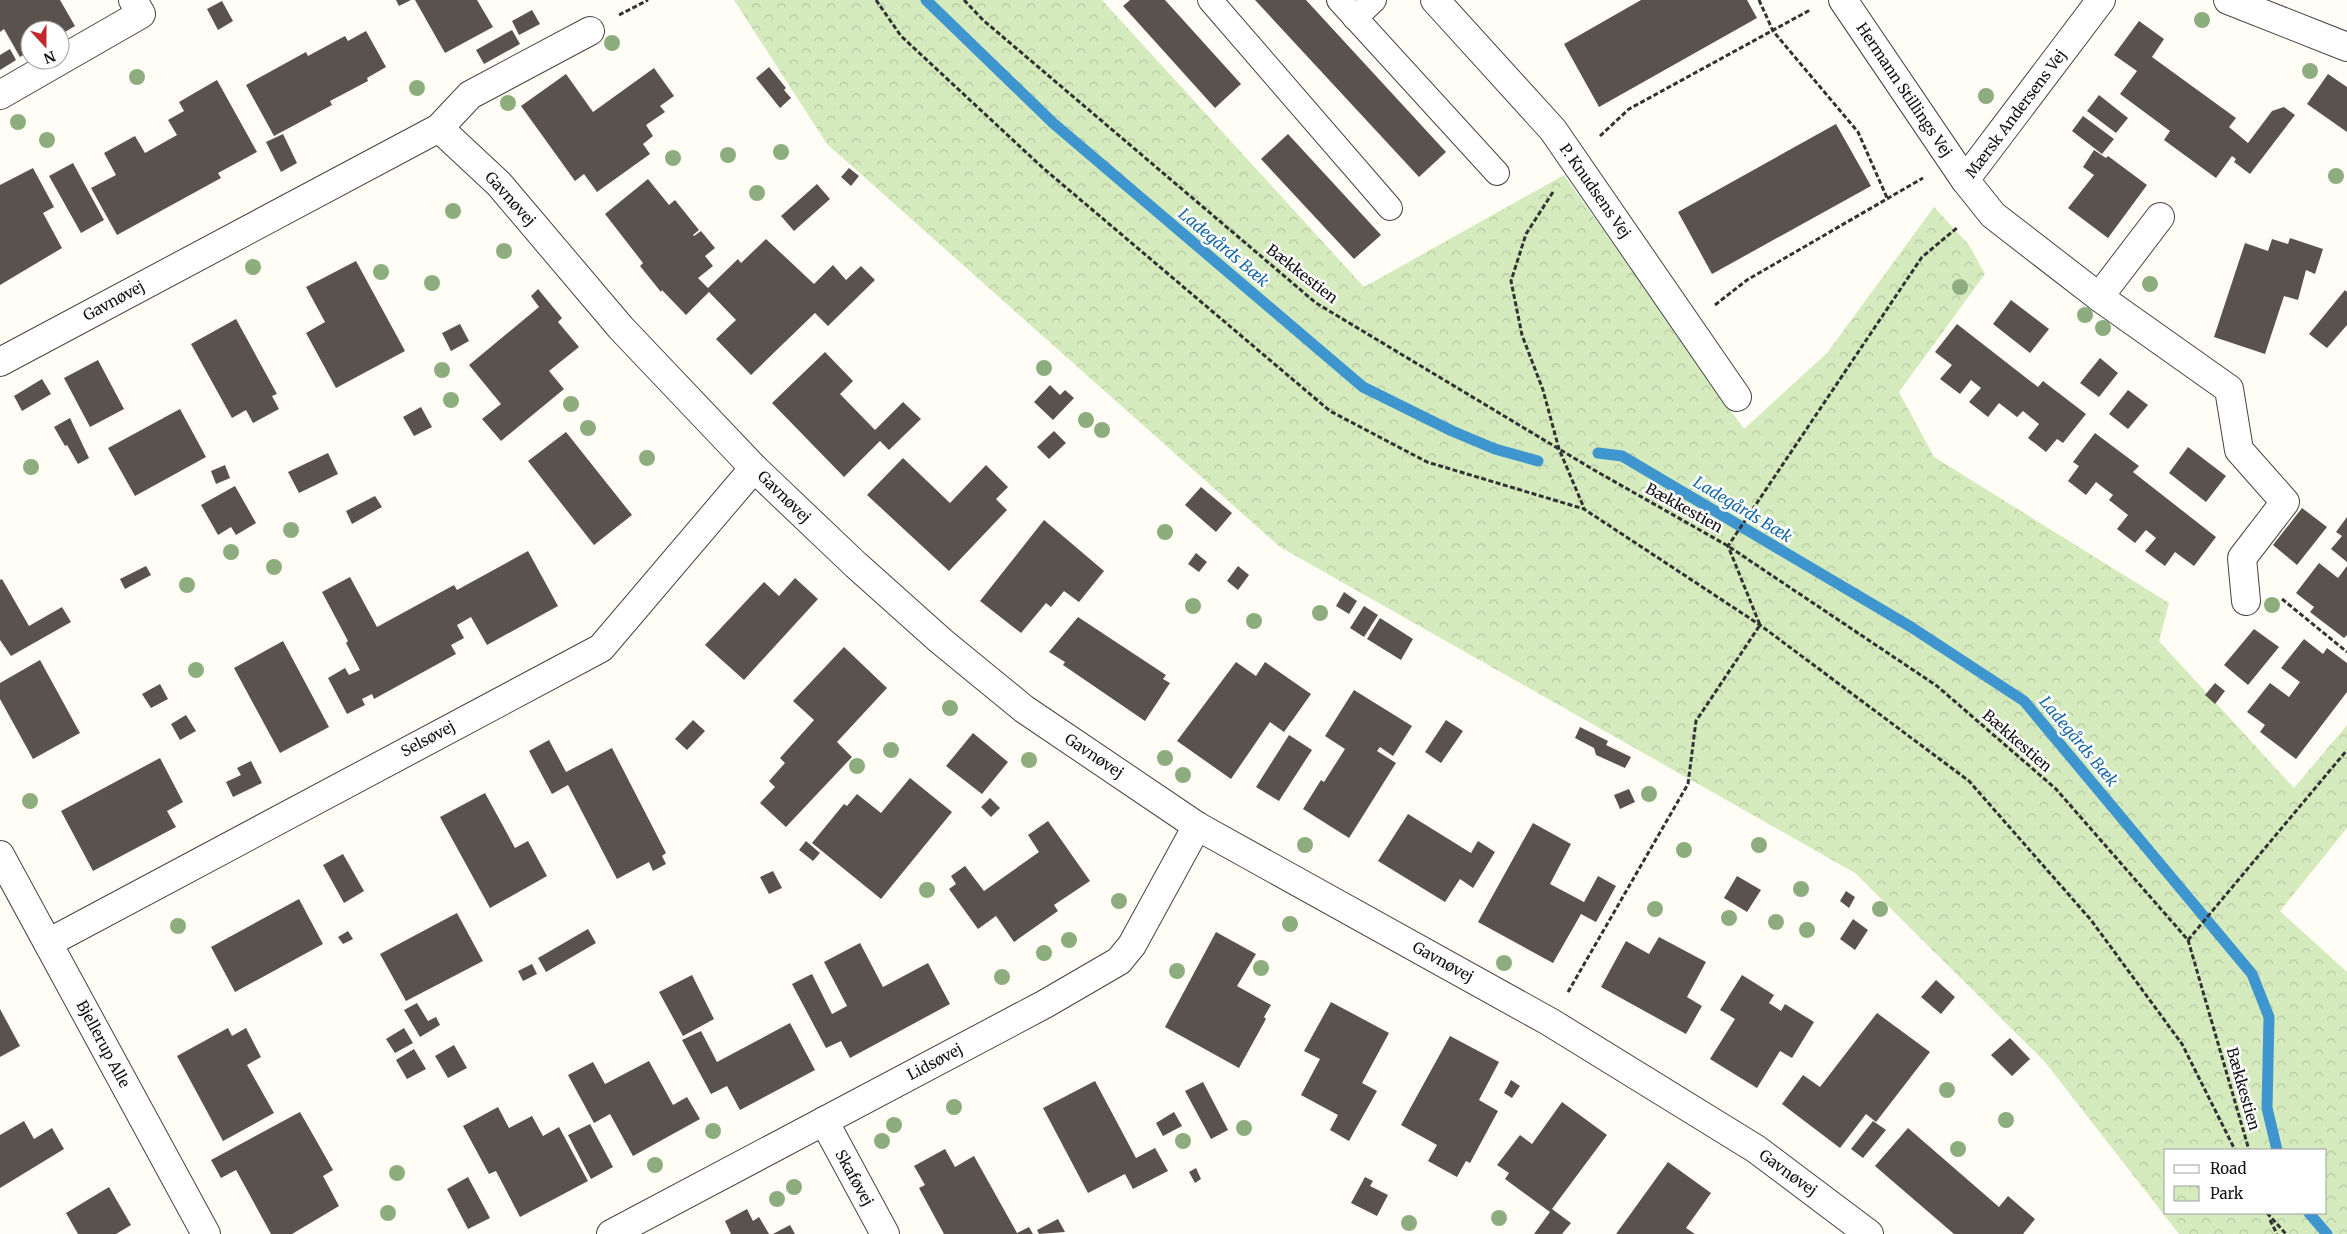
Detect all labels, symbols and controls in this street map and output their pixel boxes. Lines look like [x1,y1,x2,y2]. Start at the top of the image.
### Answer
street label: Hermann Stillings Vej [1852,19,1956,160]
north arrow [20,20,70,70]
street label: Mærsk Andersens Vej [1961,46,2070,182]
text: N [41,47,58,68]
street label: P. Knudsens Vej [1556,140,1635,242]
street label: Gavnøvej [481,167,540,230]
water label: Ladegårds Bæk [1175,203,1273,291]
street label: Bækkestien [1263,240,1342,307]
street label: Gavnøvej [80,276,148,325]
street label: Gavnøvej [754,467,815,527]
water label: Ladegårds Bæk [1690,472,1796,547]
street label: Bækkestien [1642,479,1726,537]
water label: Ladegårds Bæk [2035,692,2123,790]
street label: Bækkestien [1979,705,2056,776]
street label: Selsøvej [397,716,458,761]
street label: Gavnøvej [1061,729,1127,782]
street label: Gavnøvej [1409,937,1477,986]
street label: Bjellerup Alle [72,997,134,1091]
street label: Lidsøvej [904,1039,966,1084]
street label: Bækkestien [2223,1045,2264,1133]
street label: Gavnøvej [1756,1145,1821,1200]
street label: Skaføvej [831,1146,878,1209]
legend [2164,1149,2327,1214]
text: Road [2210,1159,2246,1178]
text: Park [2210,1184,2244,1203]

